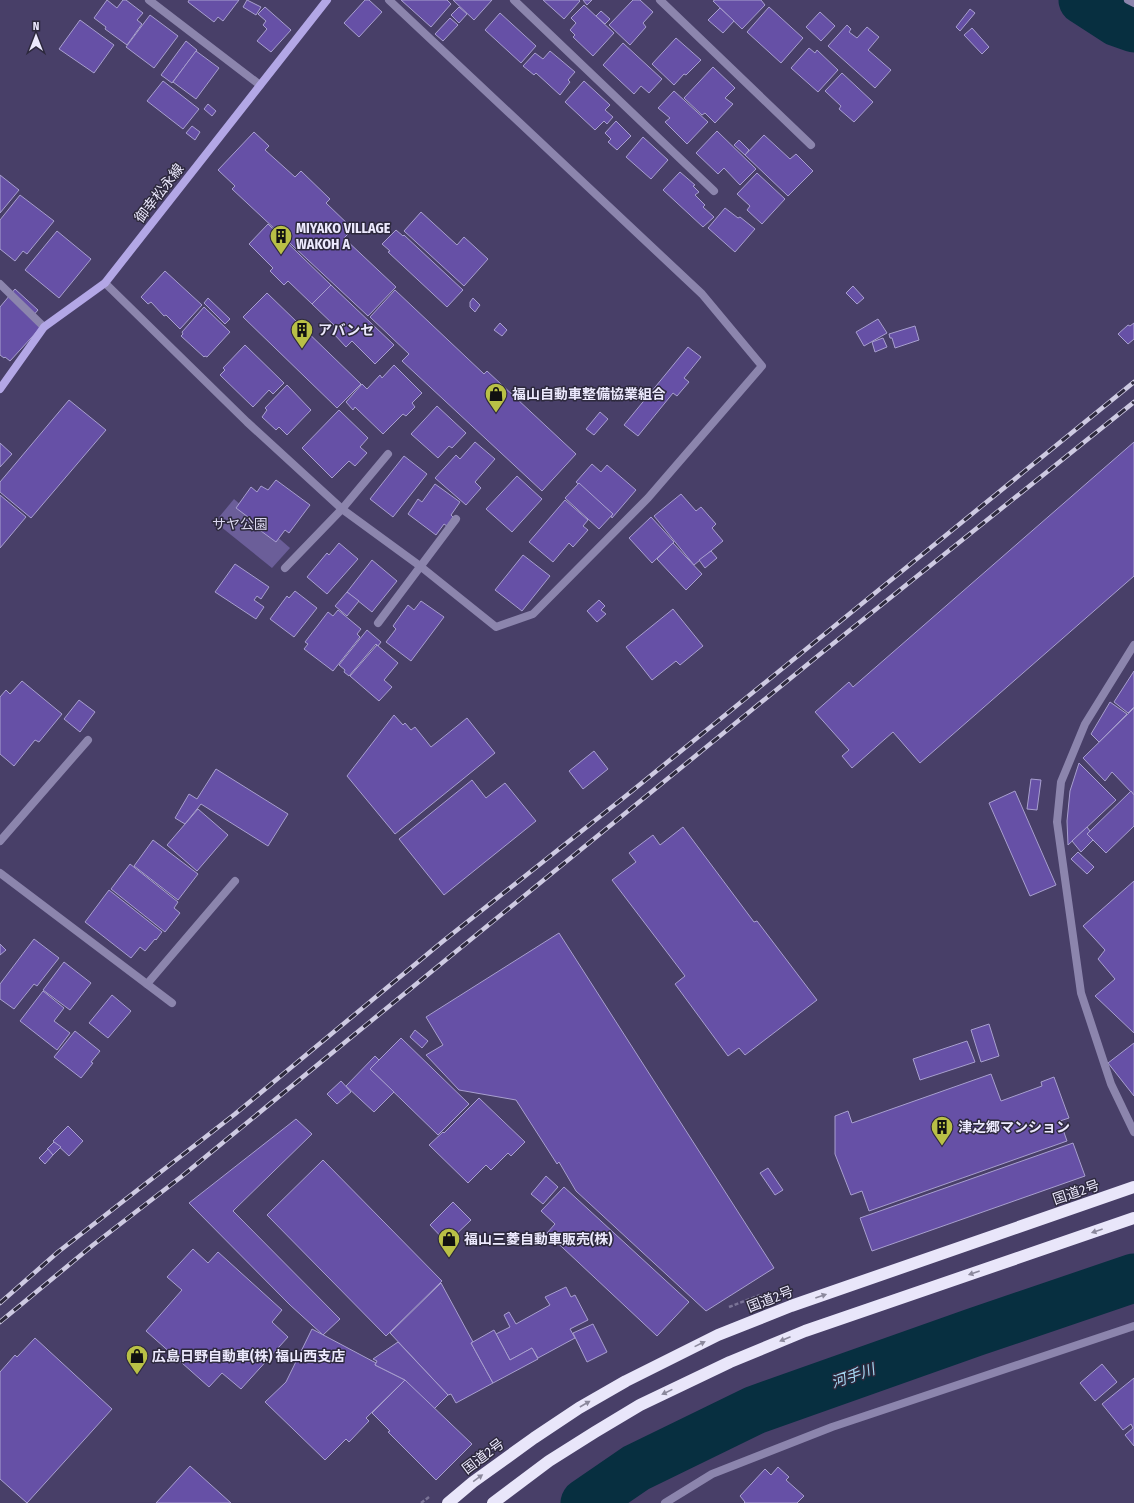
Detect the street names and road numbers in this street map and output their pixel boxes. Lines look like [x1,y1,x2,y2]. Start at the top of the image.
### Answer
street label: 御幸松永線 [131,160,188,226]
street label: 国道2号 [1051,1177,1102,1208]
street label: 国道2号 [745,1283,796,1316]
street label: 国道2号 [459,1435,508,1478]

